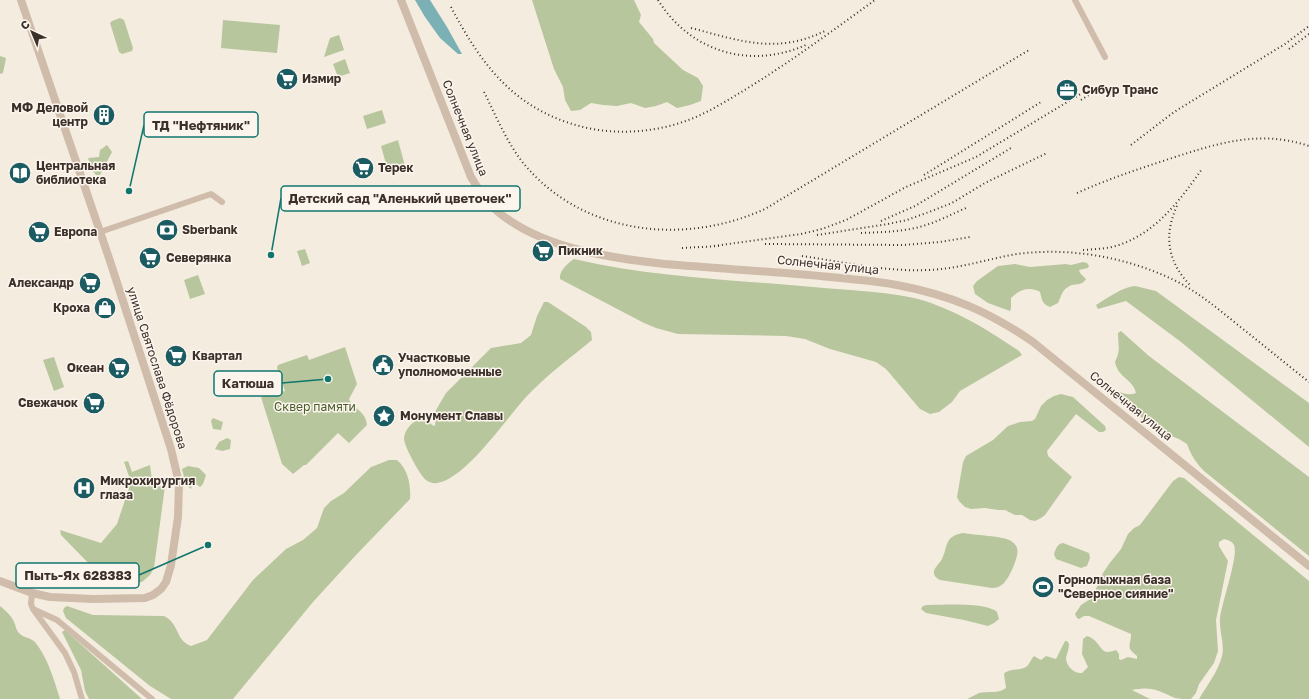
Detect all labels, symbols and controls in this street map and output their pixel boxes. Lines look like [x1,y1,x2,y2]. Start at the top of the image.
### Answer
north arrow [12,12,52,52]
text: С [17,17,32,32]
supermarket icon: Измир [274,66,300,92]
place label: Измир [302,71,342,86]
office icon: Сибур Транс [1054,77,1080,103]
street label: Солнечная улица [439,78,492,178]
place label: Сибур Транс [1082,82,1158,97]
place label: МФ Деловой центр [11,100,89,129]
building icon: МФ Деловой центр [91,102,117,128]
callout: ТД "Нефтяник" [144,112,258,137]
text: ТД "Нефтяник" [152,117,250,133]
supermarket icon: Терек [350,155,376,181]
place label: Центральная библиотека [36,158,115,187]
library icon: Центральная библиотека [7,160,33,186]
place label: Терек [378,160,413,175]
callout: Детский сад "Аленький цветочек" [281,186,520,211]
text: Детский сад "Аленький цветочек" [289,190,511,206]
bank icon: Sberbank [154,217,180,243]
supermarket icon: Европа [26,219,52,245]
place label: Sberbank [182,222,238,237]
place label: Европа [54,224,97,239]
supermarket icon: Пикник [530,238,556,264]
place label: Пикник [558,243,603,258]
supermarket icon: Северянка [137,245,163,271]
place label: Северянка [166,250,231,265]
street label: Солнечная улица [776,252,880,277]
supermarket icon: Александр [77,270,103,296]
place label: Александр [8,275,75,290]
street label: улица Святослава Фёдорова [124,285,191,451]
shop icon: Кроха [92,295,118,321]
place label: Кроха [53,300,90,315]
supermarket icon: Квартал [163,343,189,369]
place label: Квартал [192,348,242,363]
place label: Участковые уполномоченные [398,350,502,379]
public building icon: Участковые уполномоченные [370,352,396,378]
supermarket icon: Океан [106,355,132,381]
place label: Океан [67,360,104,375]
street label: Солнечная улица [1087,368,1176,444]
callout: Катюша [214,371,282,396]
text: Катюша [222,375,275,391]
supermarket icon: Свежачок [81,390,107,416]
place label: Свежачок [18,395,78,410]
park label: Сквер памяти [274,399,356,414]
place icon: Монумент Славы [371,403,397,429]
place label: Монумент Славы [400,408,503,423]
place label: Микрохирургия глаза [100,473,195,502]
hospital icon: Микрохирургия глаза [71,475,97,501]
callout: Пыть-Ях 628383 [16,563,139,588]
text: Пыть-Ях 628383 [24,567,132,583]
place label: Горнолыжная база "Северное сияние" [1058,572,1174,601]
sports icon: Горнолыжная база "Северное сияние" [1030,574,1056,600]

